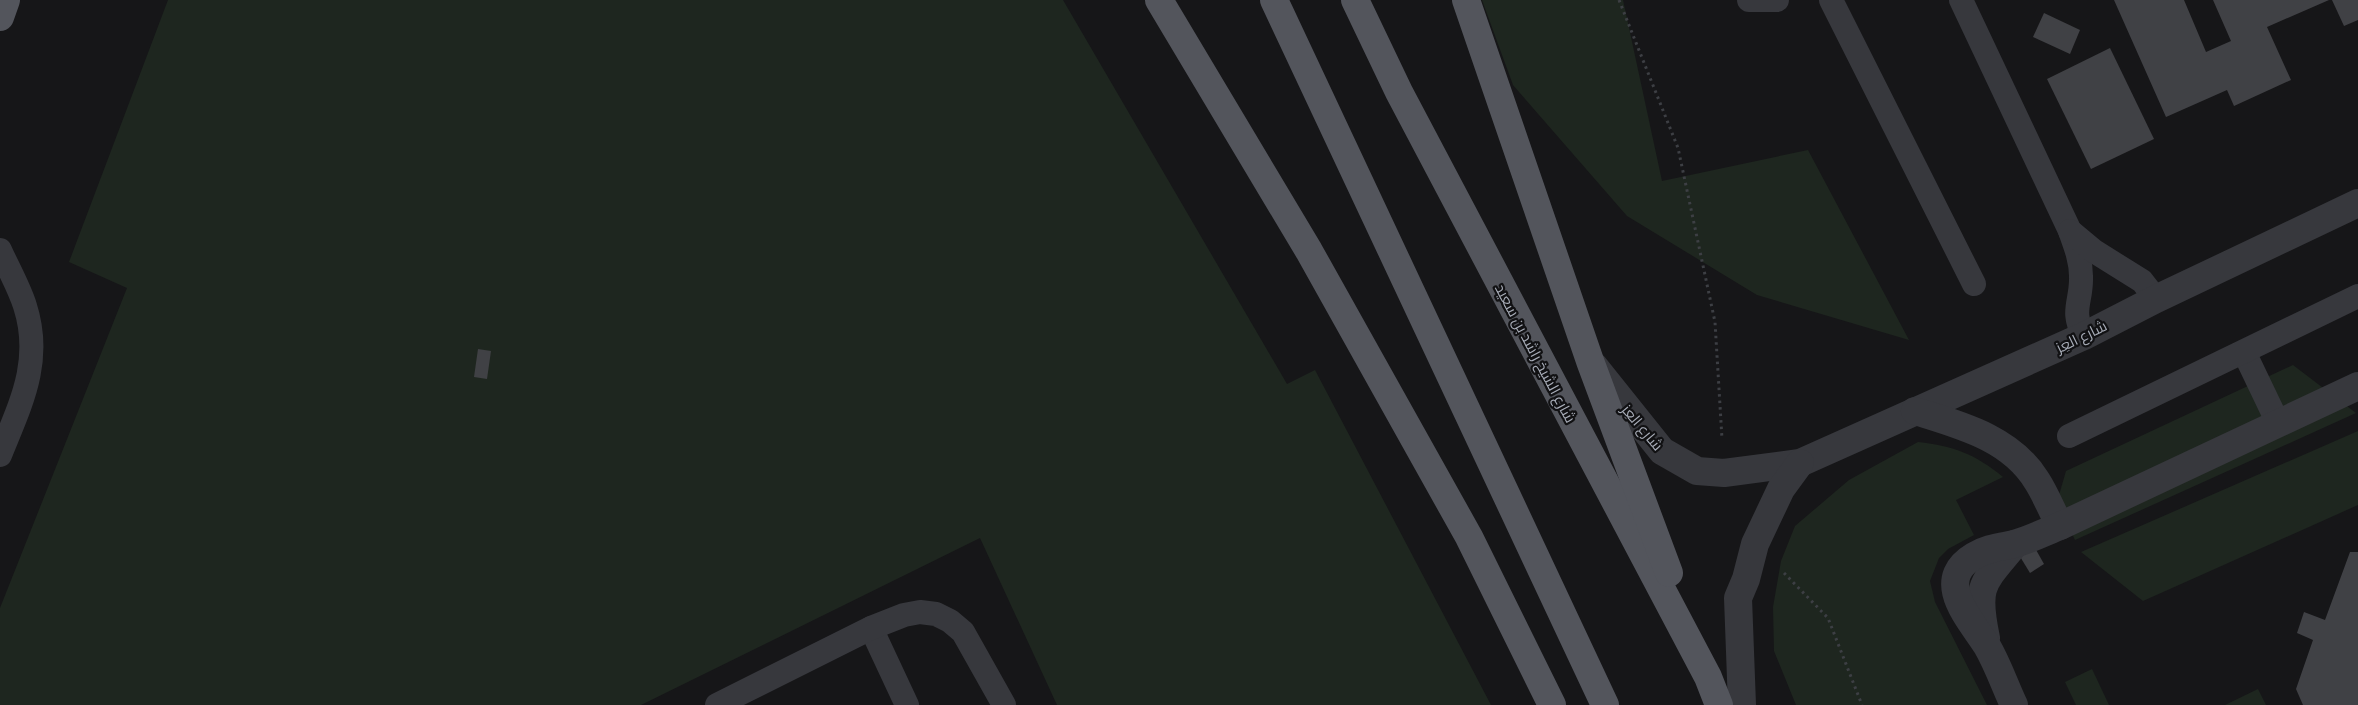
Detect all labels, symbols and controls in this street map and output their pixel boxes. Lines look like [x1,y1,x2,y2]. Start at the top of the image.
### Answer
street label: شارع الشيخ راشد بن سعيد [1489,281,1580,427]
street label: شارع العِز [2052,316,2111,359]
street label: شارع العِز [1616,400,1667,456]

